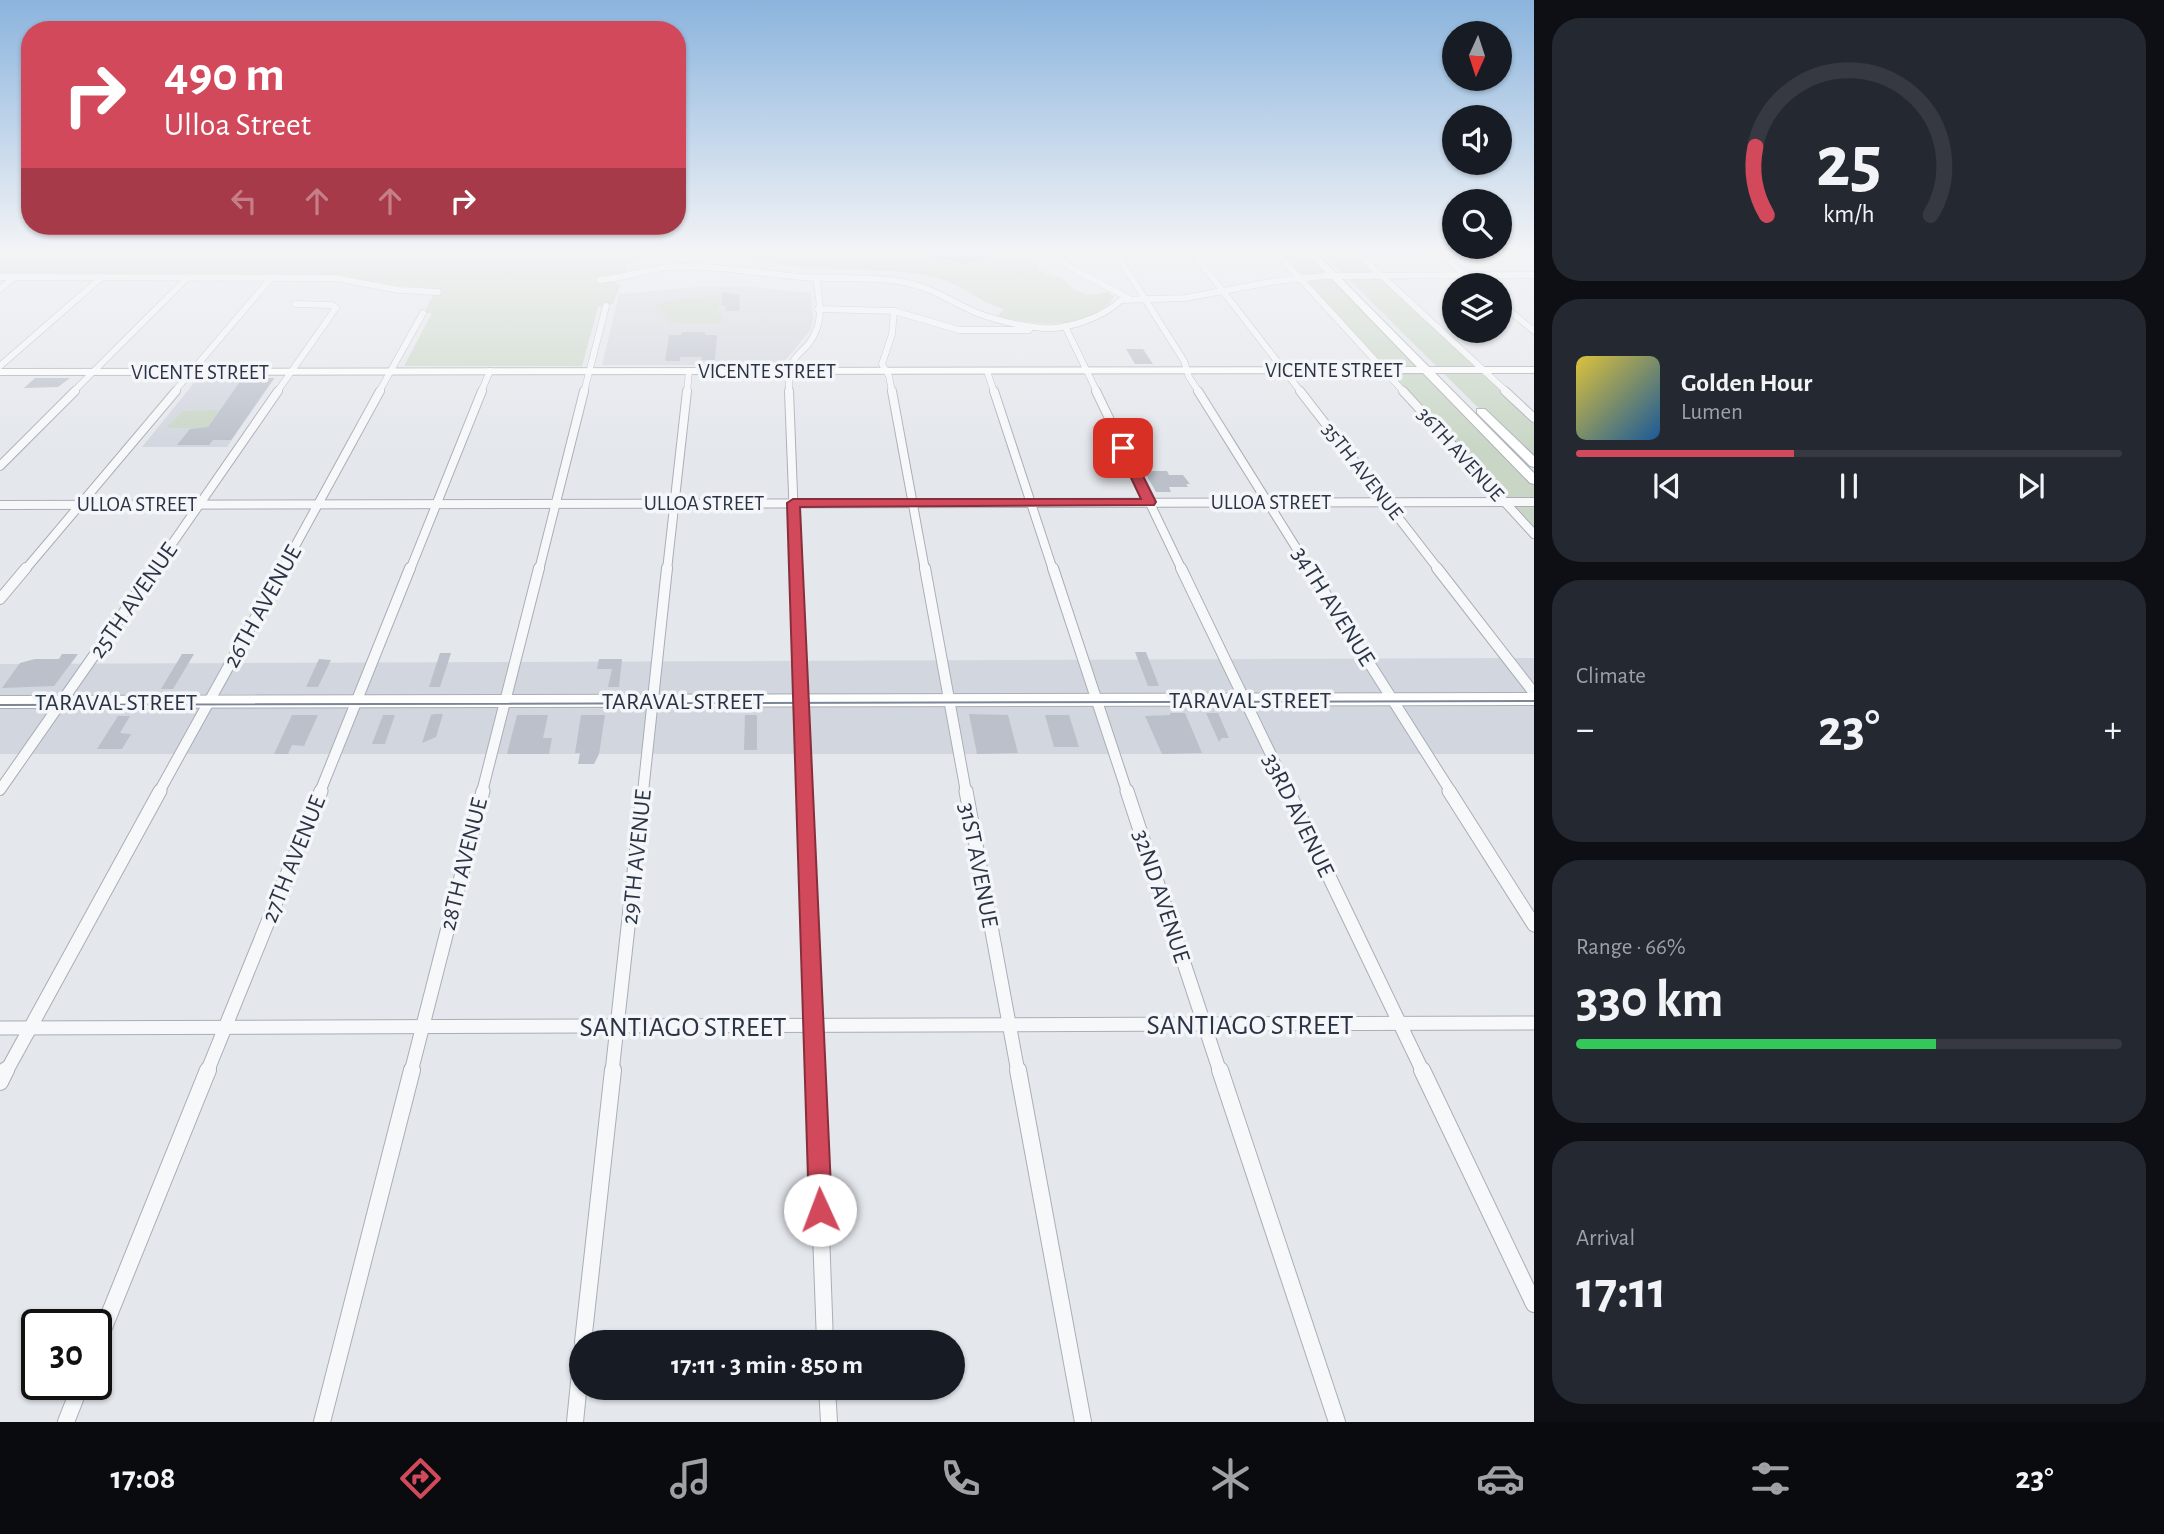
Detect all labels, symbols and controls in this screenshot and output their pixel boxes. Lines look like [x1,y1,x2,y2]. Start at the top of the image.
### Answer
north arrow [1442,21,1512,91]
map controls [1442,21,1512,343]
icon: right [49,49,140,140]
text: 490 m [164,51,285,100]
button: sound [1442,105,1512,175]
text: Ulloa Street [164,109,311,141]
text: 25 [1816,128,1882,201]
icon: left [225,182,263,220]
icon: ahead [298,182,336,220]
icon: ahead [371,182,409,220]
icon: right [444,182,482,220]
button: search [1442,189,1512,259]
text: km/h [1823,202,1875,227]
button: layers [1442,273,1512,343]
street label: VICENTE STREET [1265,360,1403,381]
street label: VICENTE STREET [698,361,836,382]
street label: VICENTE STREET [131,362,269,383]
text: Golden Hour [1681,370,1812,396]
text: Lumen [1681,401,1743,424]
street label: 36TH AVENUE [1413,403,1508,505]
pin [1093,418,1153,478]
street label: 35TH AVENUE [1318,419,1407,524]
icon: arrive [1104,429,1142,467]
icon: previous [1648,467,1686,505]
icon: pause [1830,467,1868,505]
icon: next [2012,467,2050,505]
street label: ULLOA STREET [1211,492,1331,513]
street label: ULLOA STREET [644,493,764,514]
street label: ULLOA STREET [77,494,197,515]
street label: 25TH AVENUE [85,538,182,663]
street label: 26TH AVENUE [219,541,306,672]
street label: 34TH AVENUE [1287,543,1379,670]
text: Climate [1576,665,1646,688]
street label: TARAVAL STREET [1169,689,1332,713]
street label: TARAVAL STREET [602,690,765,714]
street label: TARAVAL STREET [35,691,198,715]
text: 23° [1818,703,1880,755]
text: − [1576,711,1594,749]
text: + [2104,711,2122,749]
street label: 33RD AVENUE [1258,750,1338,881]
street label: 29TH AVENUE [618,788,656,926]
street label: 27TH AVENUE [258,792,330,926]
street label: 28TH AVENUE [436,795,492,933]
street label: 31ST AVENUE [954,801,1002,930]
street label: 32ND AVENUE [1128,827,1194,966]
text: Range · 66% [1576,936,1686,959]
text: 330 km [1576,974,1723,1026]
street label: SANTIAGO STREET [1146,1012,1354,1040]
street label: SANTIAGO STREET [579,1014,787,1042]
position arrow [783,1173,857,1247]
text: Arrival [1576,1227,1635,1250]
text: 17:11 [1576,1265,1667,1317]
speed limit sign: 30 [21,1309,112,1400]
text: 17:11 · 3 min · 850 m [671,1352,863,1378]
icon: directions [396,1454,445,1503]
icon: music [666,1454,715,1503]
icon: phone [936,1454,985,1503]
icon: climate [1206,1454,1255,1503]
icon: car [1476,1454,1525,1503]
icon: filters [1746,1454,1795,1503]
text: 17:08 [110,1462,176,1494]
text: 23° [2015,1462,2054,1494]

